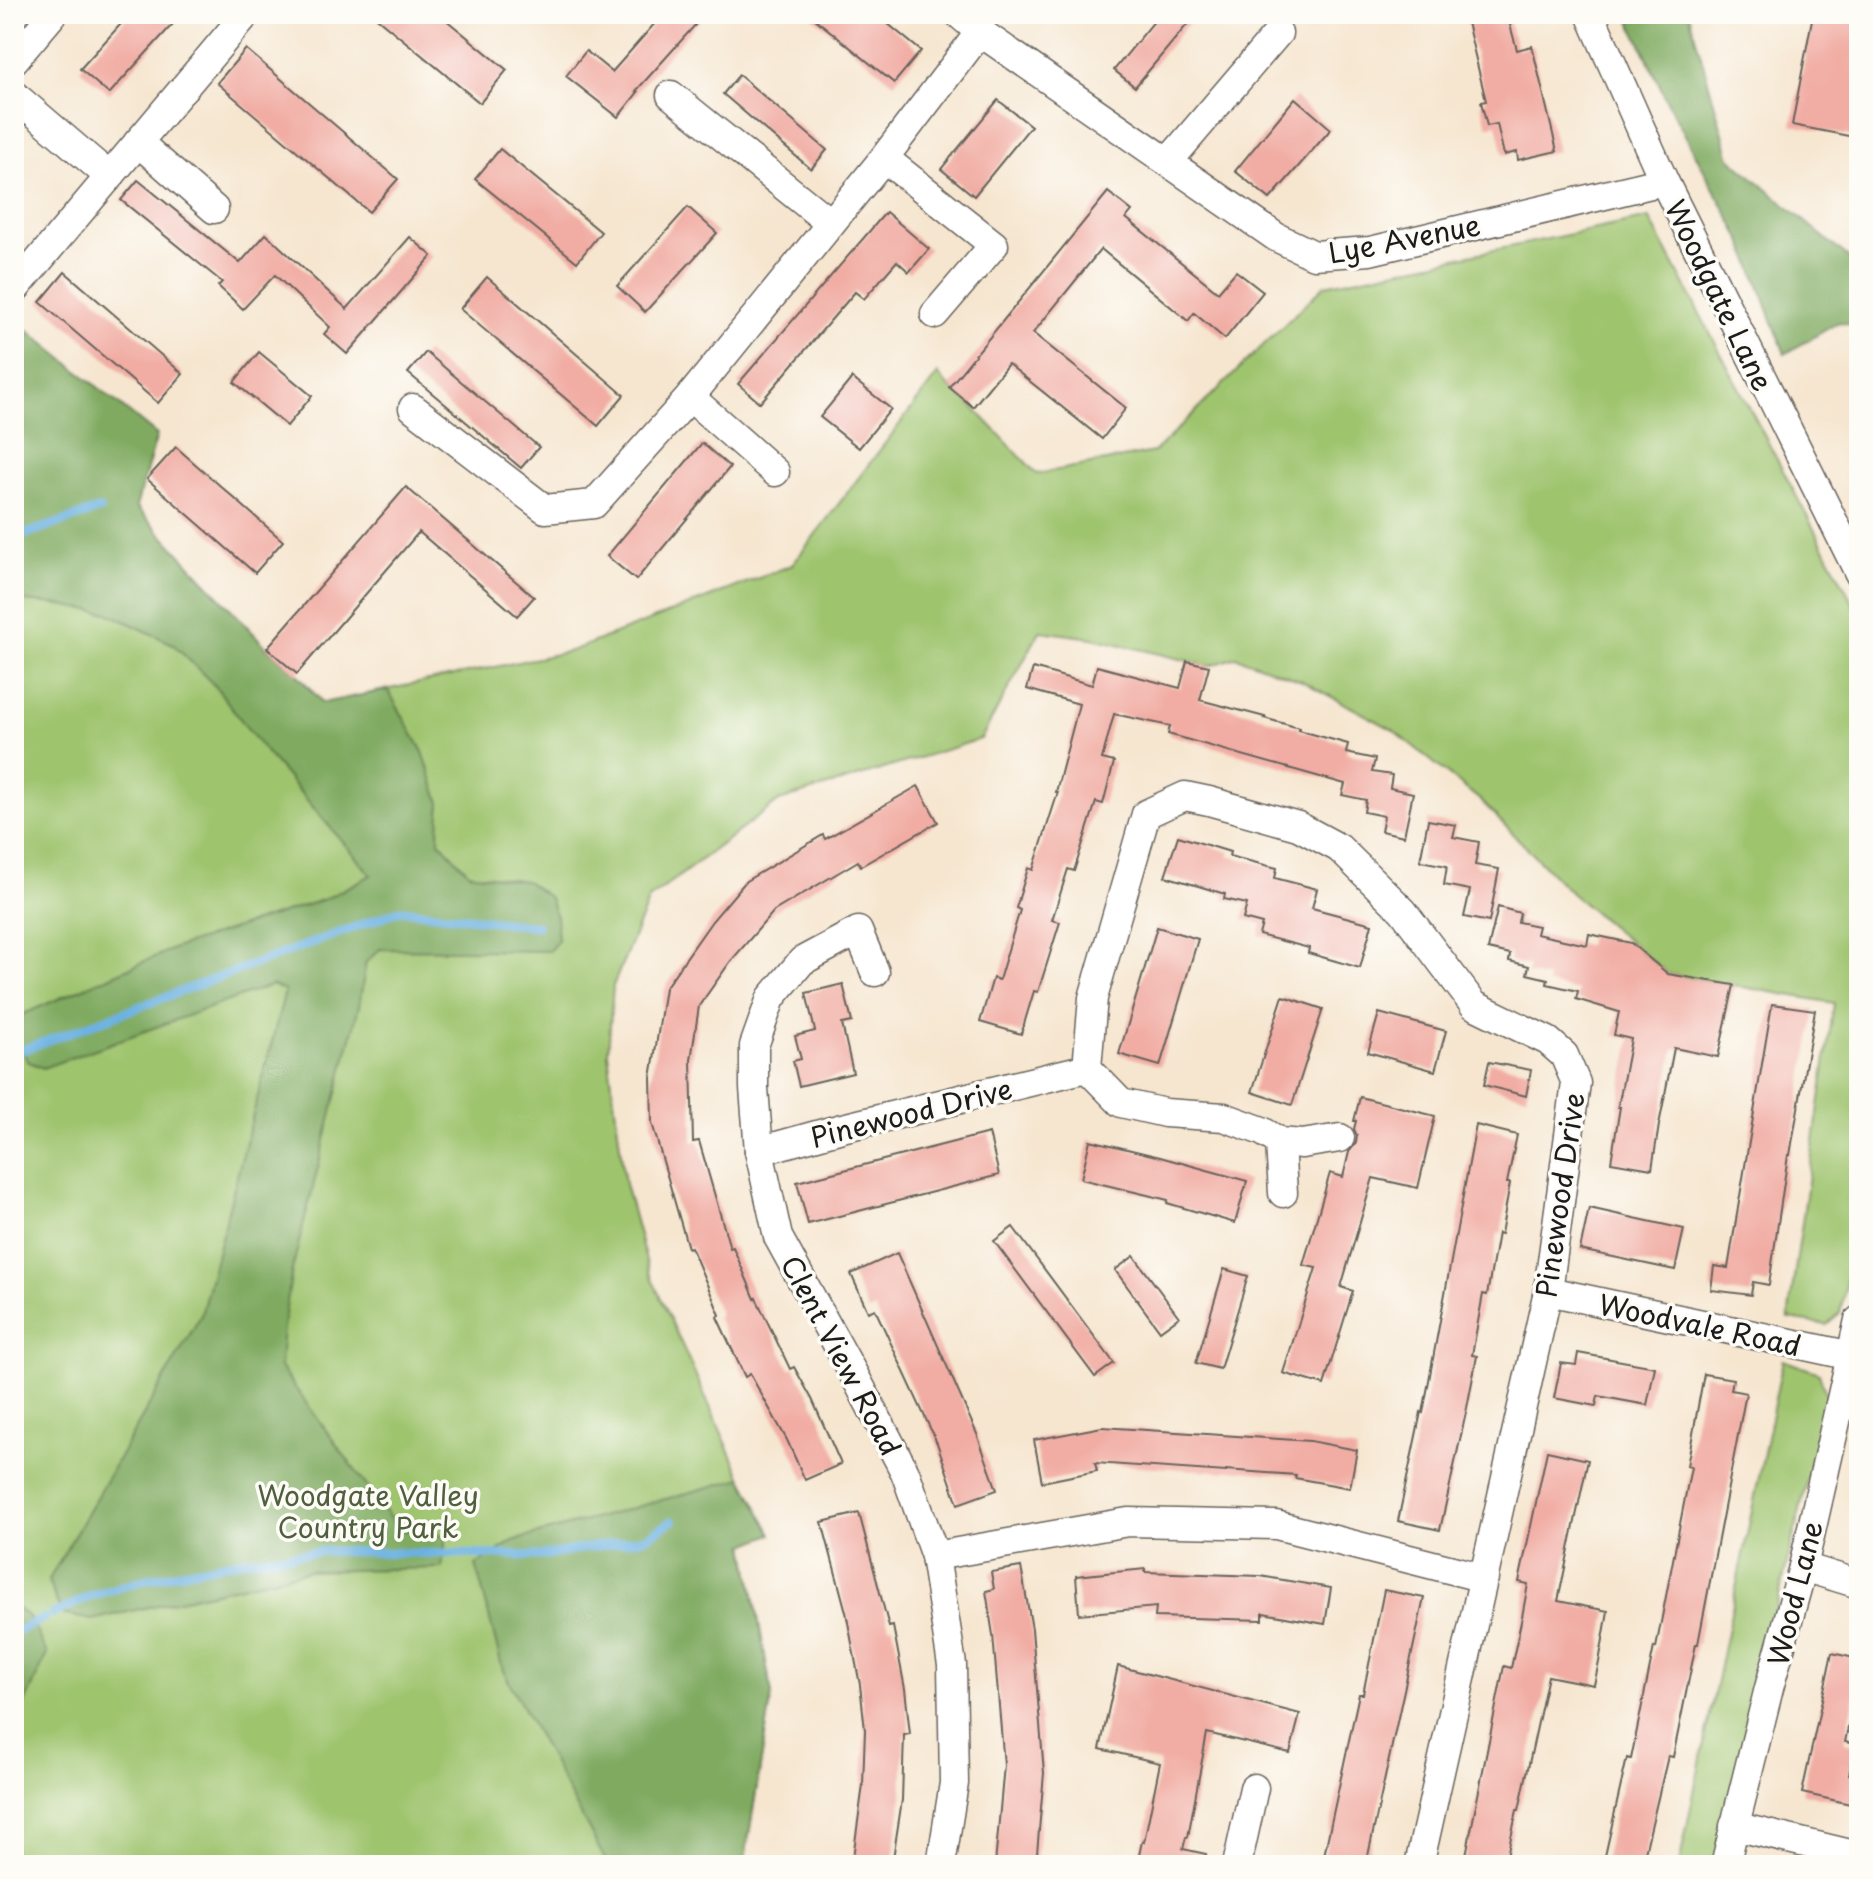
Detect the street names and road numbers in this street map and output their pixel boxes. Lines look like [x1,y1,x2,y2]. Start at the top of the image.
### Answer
street label: Woodgate Lane [1655,192,1785,398]
street label: Lye Avenue [1324,202,1484,274]
street label: Pinewood Drive [806,1066,1016,1158]
street label: Pinewood Drive [1523,1090,1595,1300]
street label: Clent View Road [771,1247,913,1463]
street label: Woodvale Road [1595,1282,1805,1366]
street label: Wood Lane [1755,1516,1833,1670]

